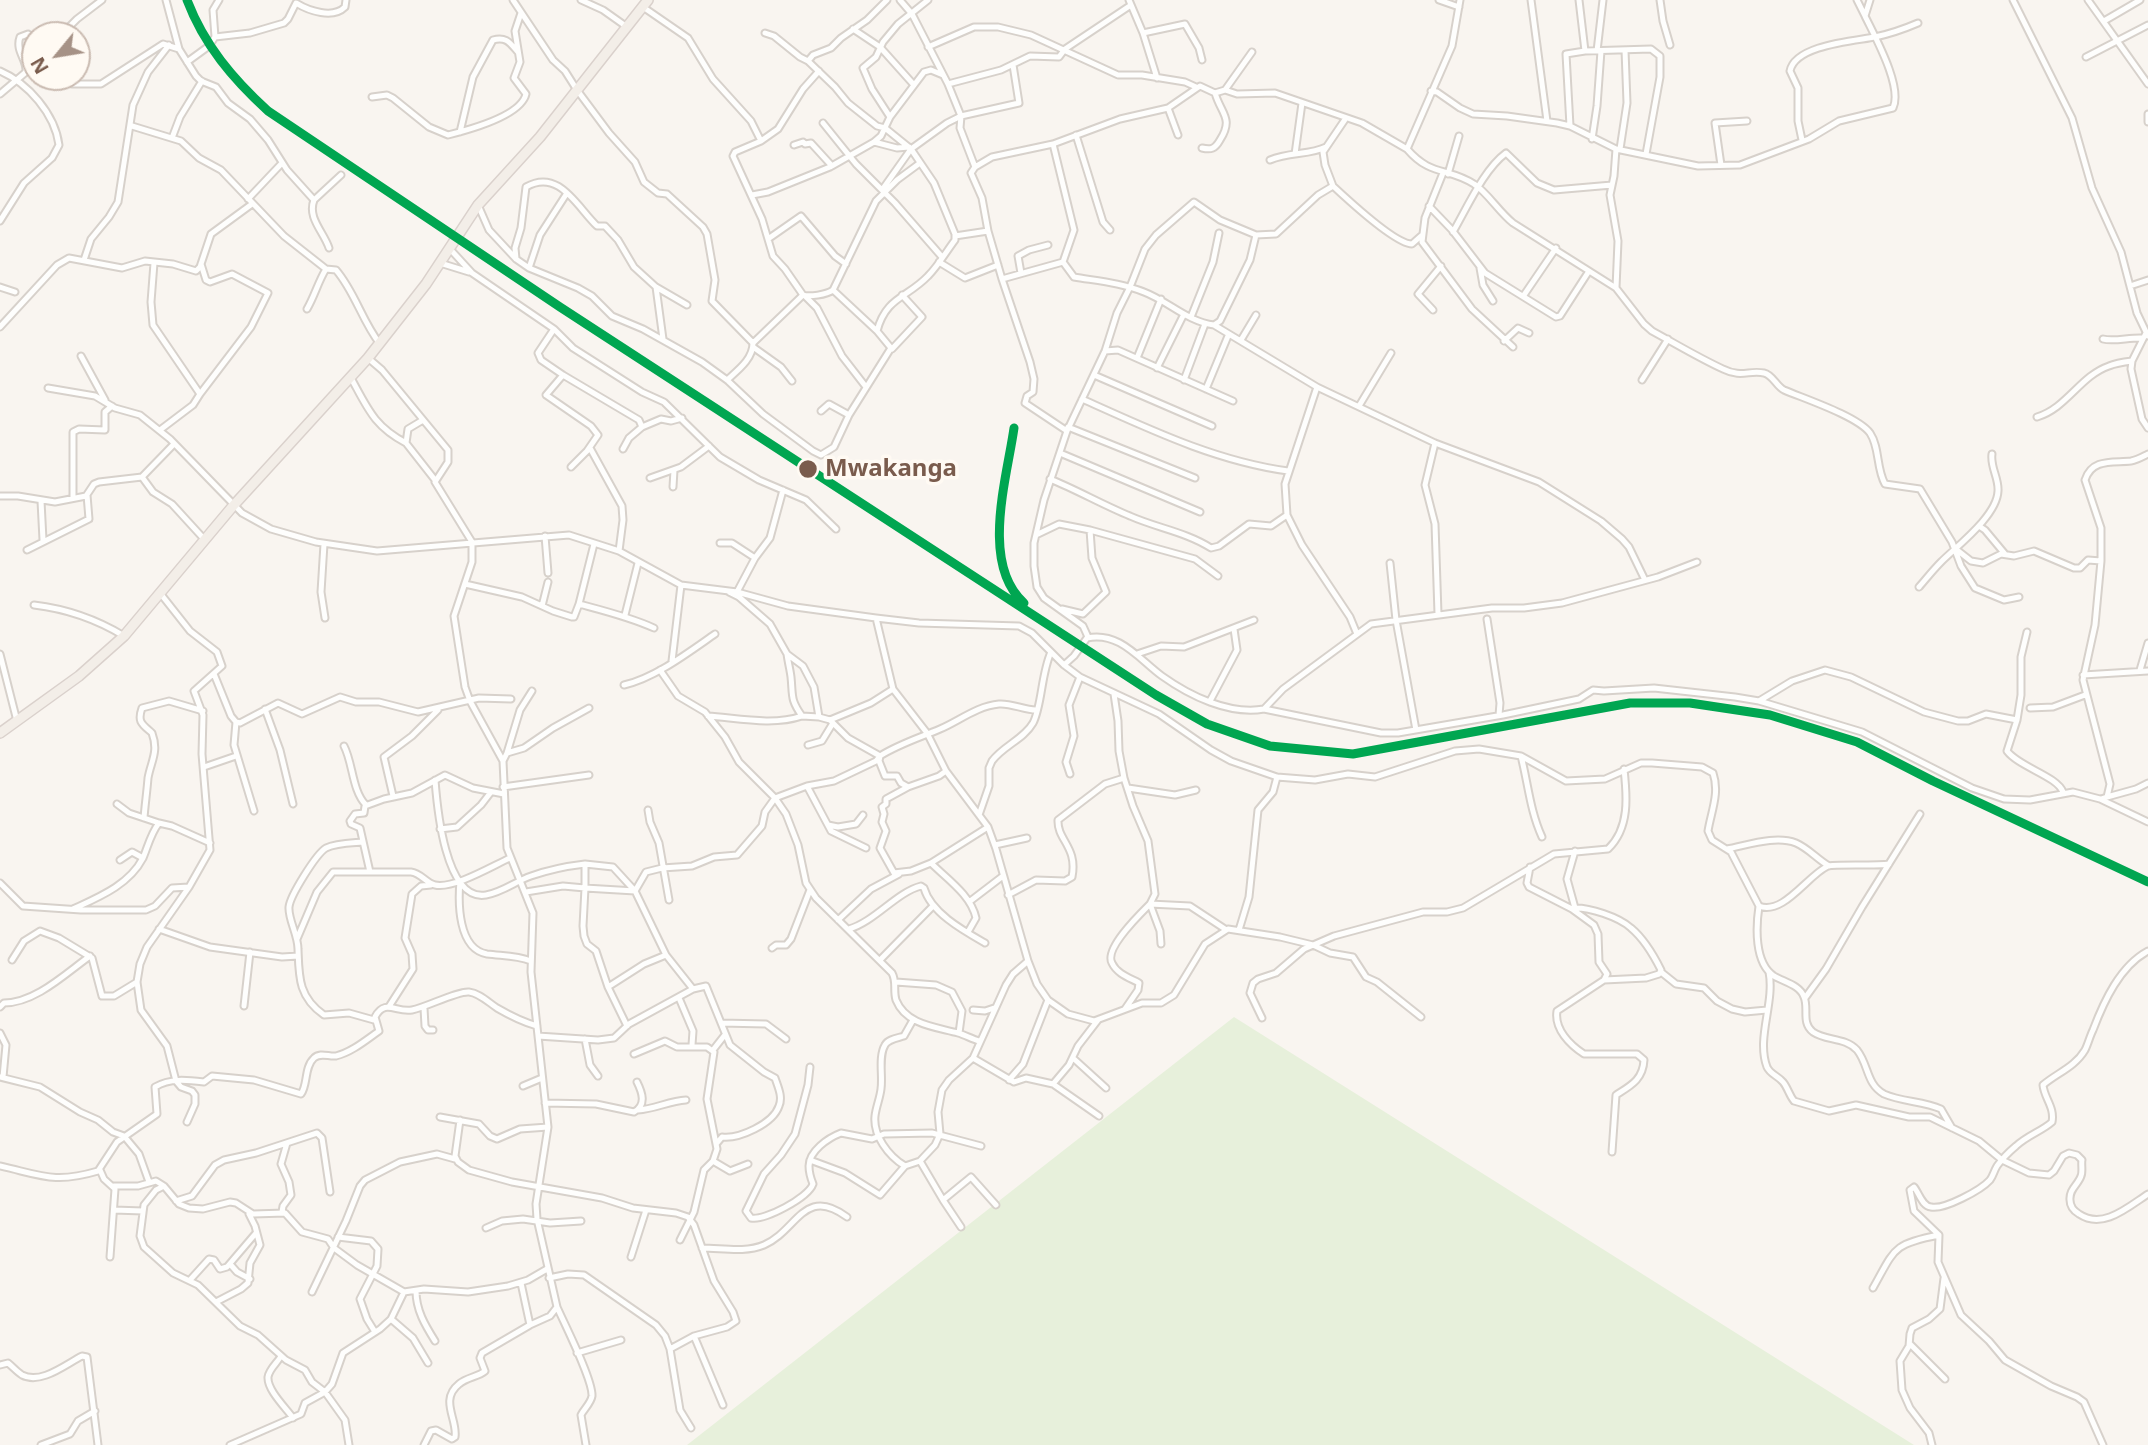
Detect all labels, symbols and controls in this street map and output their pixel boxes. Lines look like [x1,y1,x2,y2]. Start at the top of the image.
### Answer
north arrow [21,21,91,91]
text: N [24,52,55,79]
place label: Mwakanga [825,455,957,483]
marker: Mwakanga [797,458,819,480]

